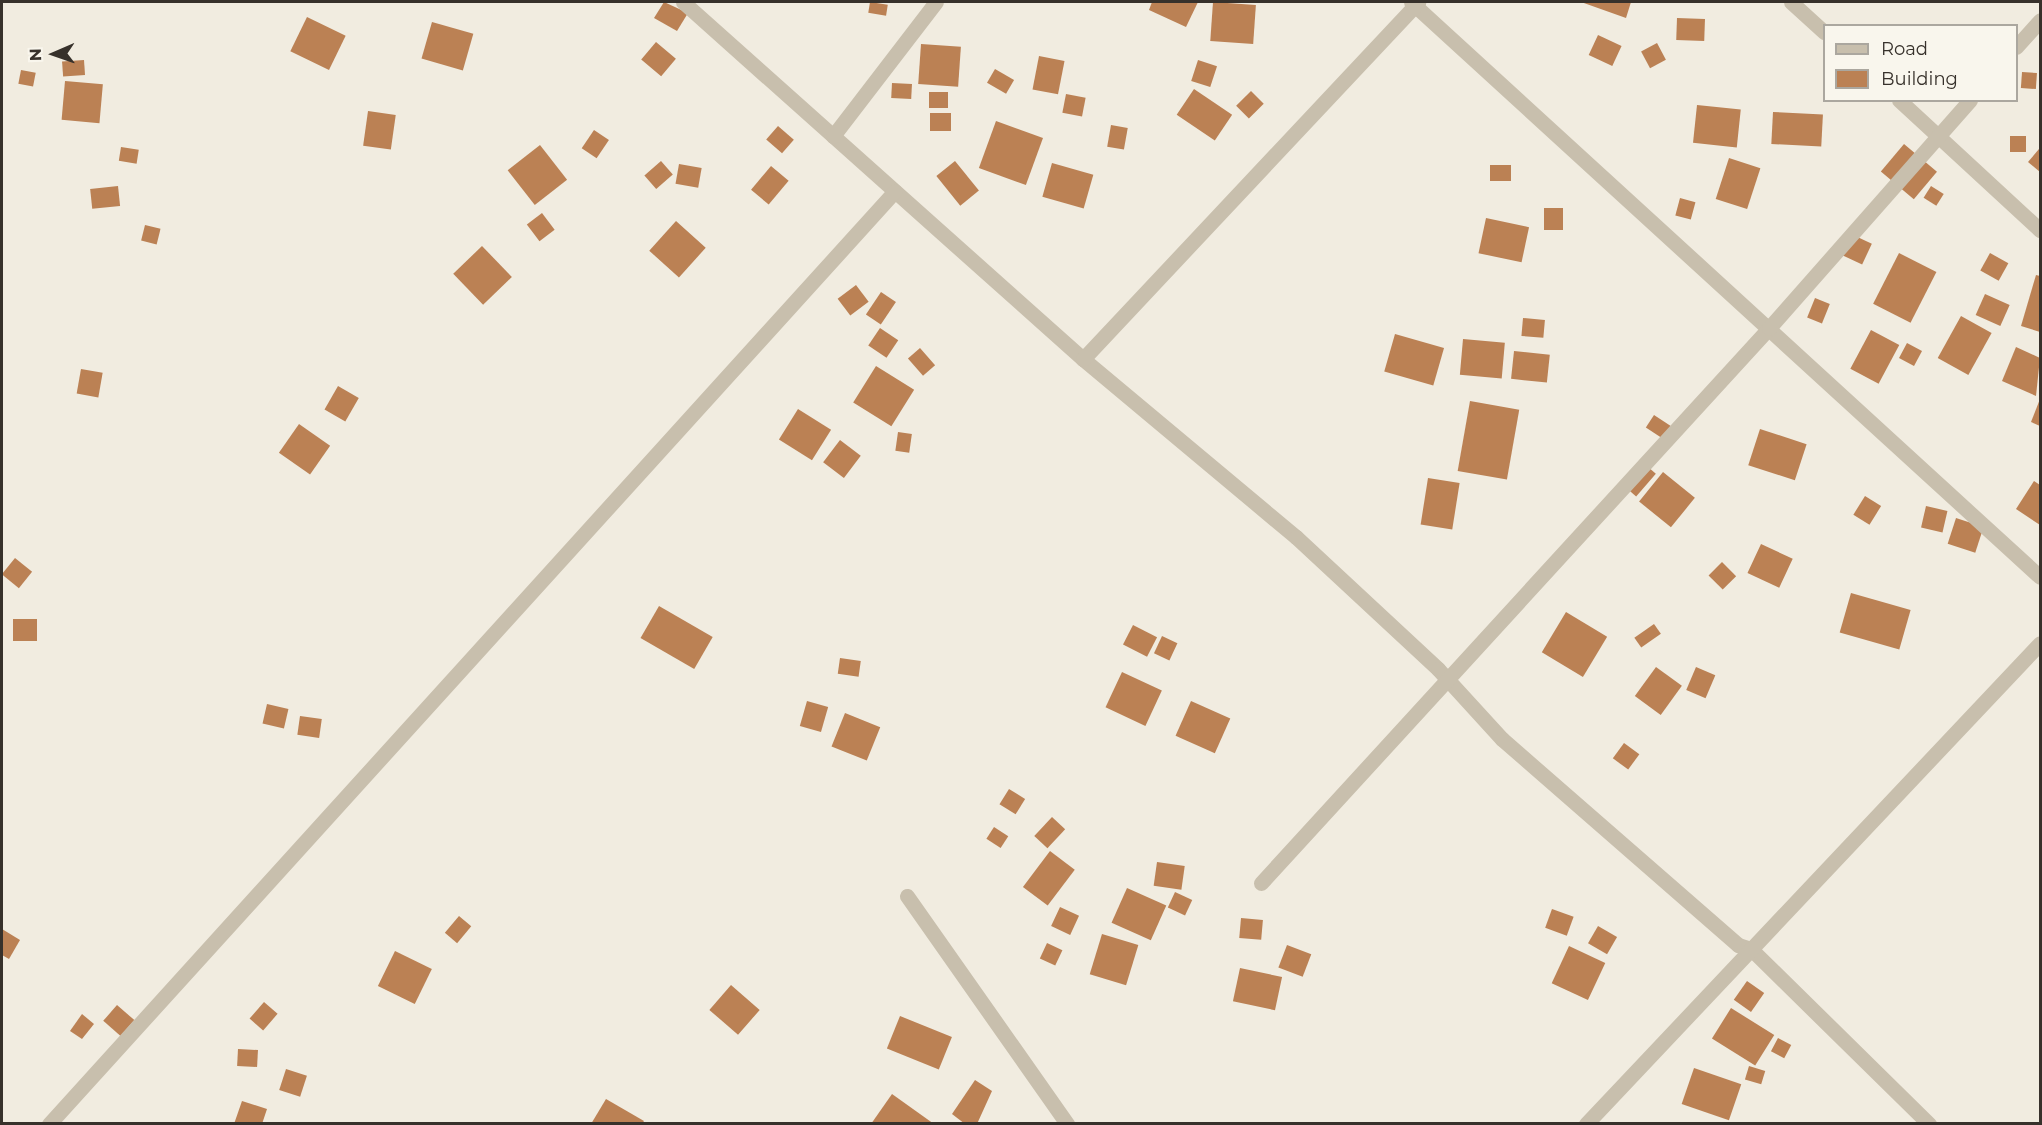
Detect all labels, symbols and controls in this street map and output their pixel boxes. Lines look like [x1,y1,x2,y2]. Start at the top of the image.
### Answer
north arrow [24,24,84,84]
legend [1823,24,2018,102]
text: Road [1881,38,1928,60]
text: N [26,48,45,61]
text: Building [1881,68,1958,90]

